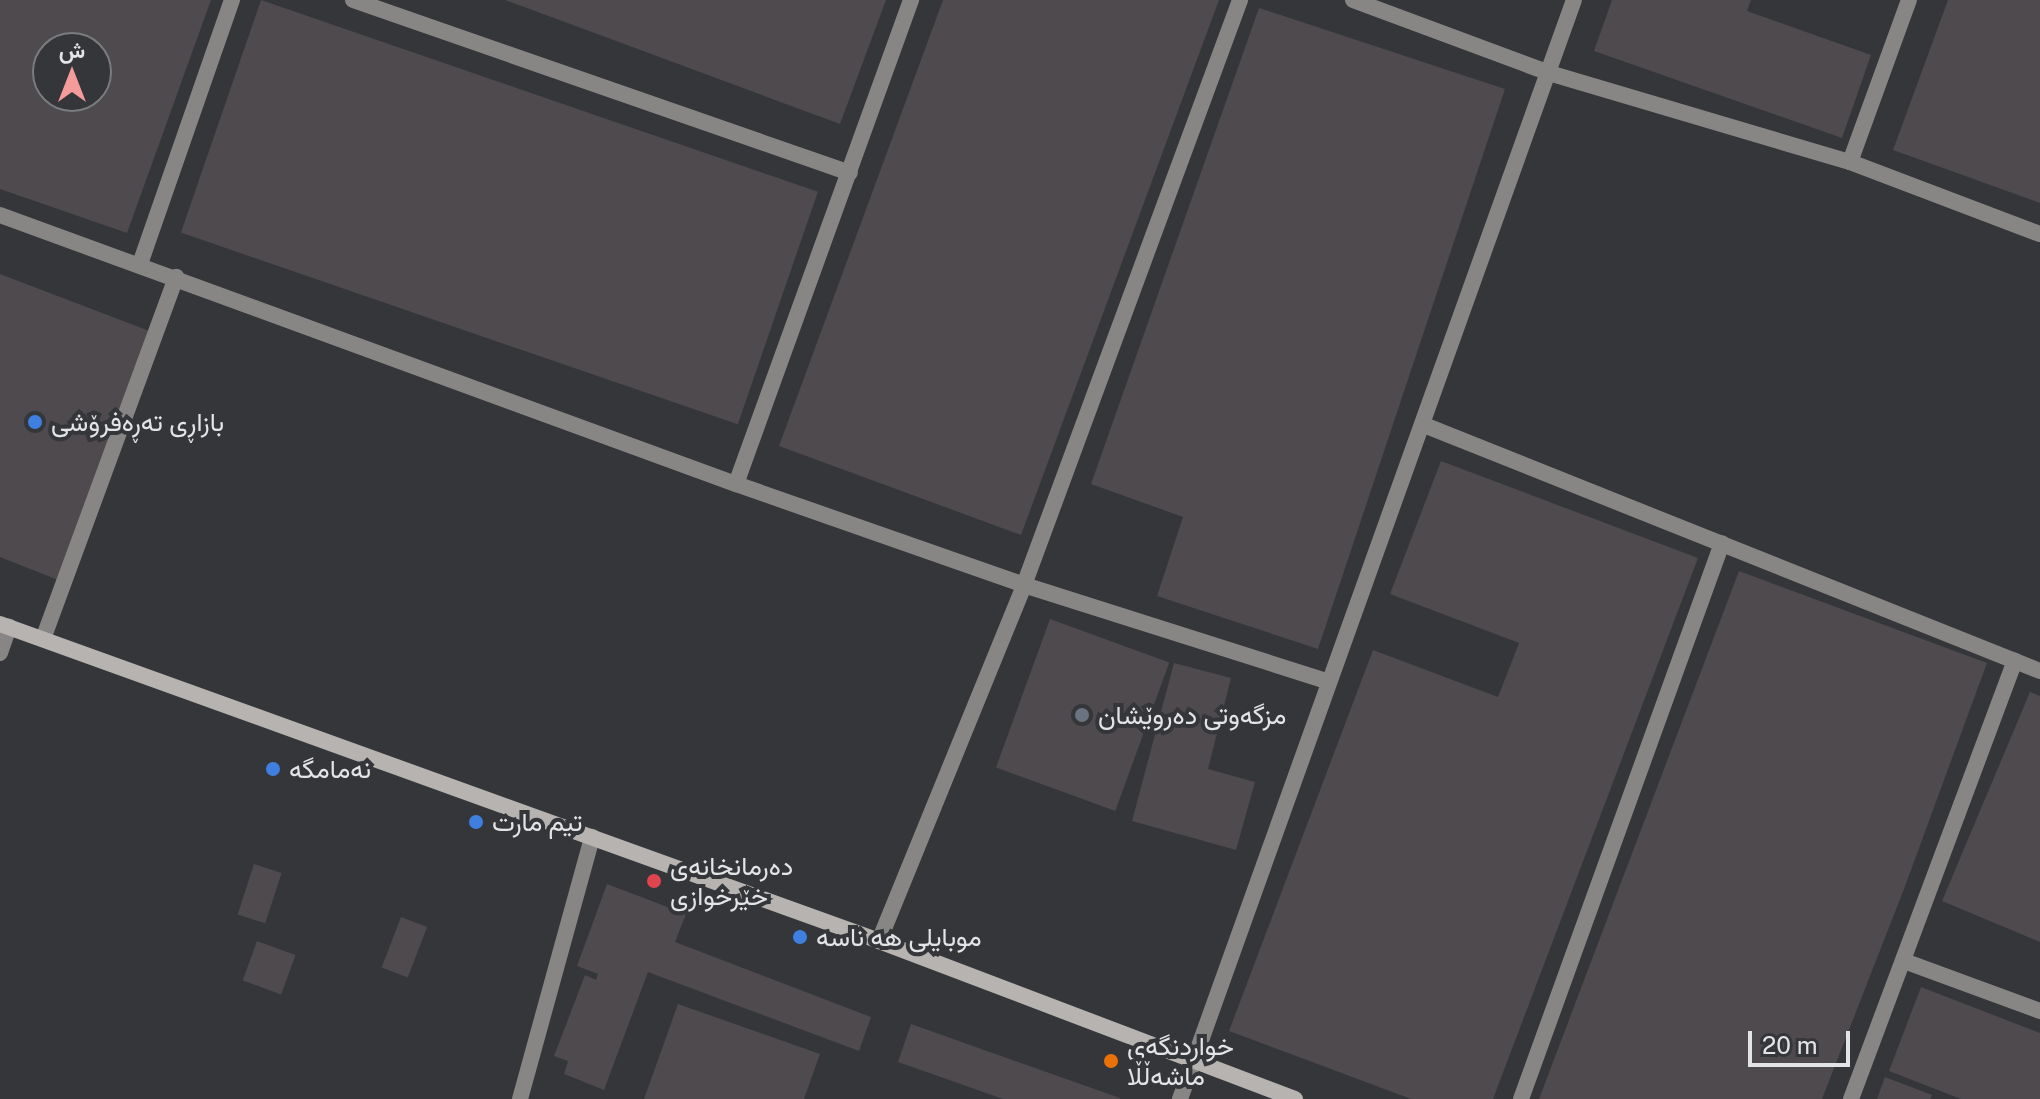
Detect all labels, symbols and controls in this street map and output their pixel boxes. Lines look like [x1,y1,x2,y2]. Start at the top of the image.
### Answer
north arrow [32,32,112,112]
text: ش [59,37,85,63]
place label: بازاڕی تەڕەفرۆشی [51,406,224,438]
marker: بازاڕی تەڕەفرۆشی [26,413,44,431]
place label: مزگەوتی دەروێشان [1098,699,1286,731]
marker: مزگەوتی دەروێشان [1073,706,1091,724]
place label: نەمامگە [289,753,371,785]
marker: نەمامگە [264,760,282,778]
place label: تیم مارت [492,806,582,838]
marker: تیم مارت [467,813,485,831]
place label: دەرمانخانەی خێرخوازی [670,850,793,912]
marker: دەرمانخانەی خێرخوازی [645,872,663,890]
place label: موبایلی هه ناسه [816,921,982,953]
marker: موبایلی هه ناسه [791,928,809,946]
scale bar [1752,1015,1854,1065]
place label: خواردنگەی ماشەڵڵا [1127,1030,1234,1092]
text: 20 m [1762,1031,1818,1059]
marker: خواردنگەی ماشەڵڵا [1102,1052,1120,1070]

